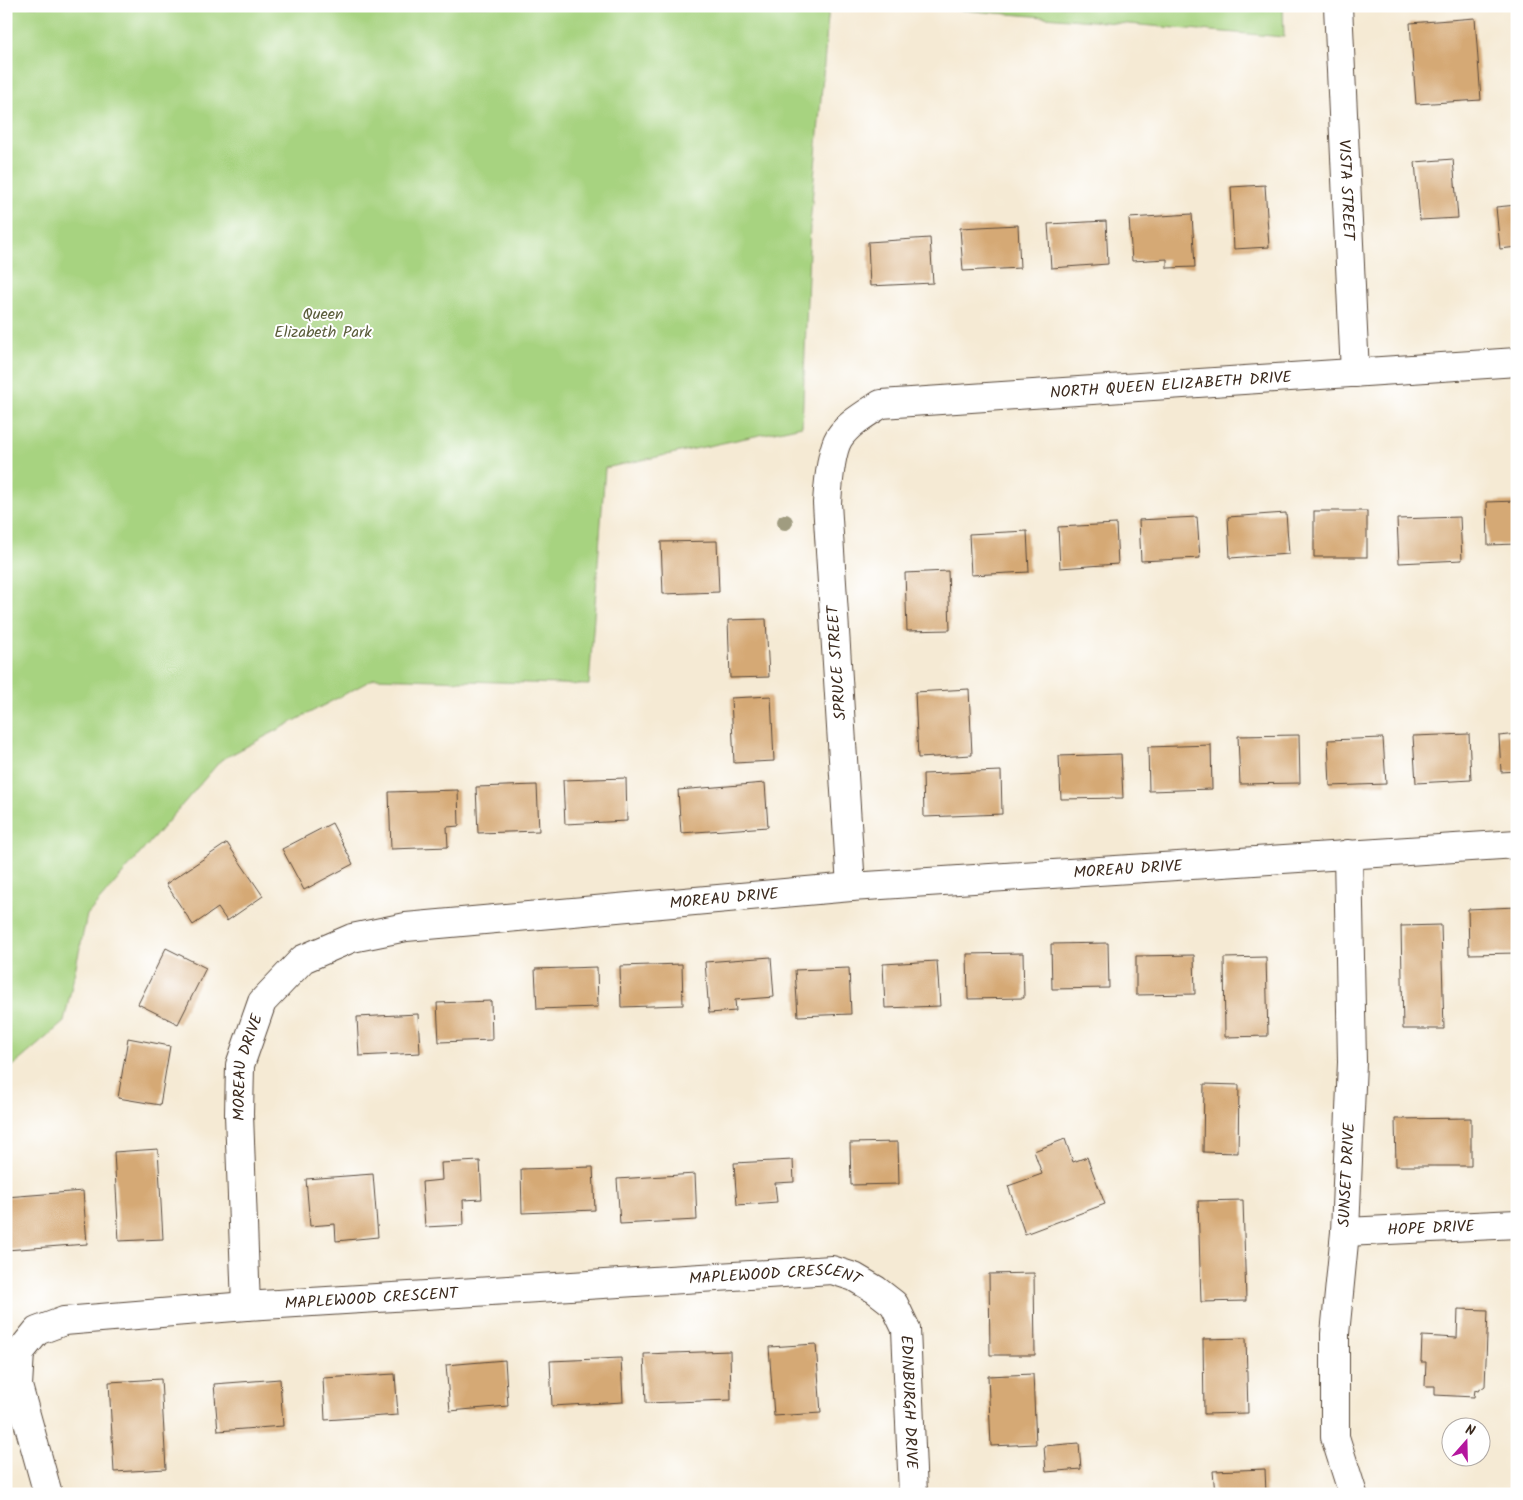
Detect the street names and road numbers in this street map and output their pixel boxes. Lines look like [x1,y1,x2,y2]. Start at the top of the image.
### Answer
street label: VISTA STREET [1332,139,1361,242]
street label: NORTH QUEEN ELIZABETH DRIVE [1049,364,1293,405]
street label: SPRUCE STREET [820,603,853,721]
street label: MOREAU DRIVE [1073,853,1184,885]
street label: MOREAU DRIVE [668,881,780,916]
street label: MOREAU DRIVE [226,1010,270,1121]
street label: SUNSET DRIVE [1332,1122,1362,1228]
street label: HOPE DRIVE [1387,1213,1476,1243]
street label: MAPLEWOOD CRESCENT [688,1257,868,1292]
street label: MAPLEWOOD CRESCENT [284,1280,460,1316]
street label: EDINBURGH DRIVE [894,1335,924,1470]

